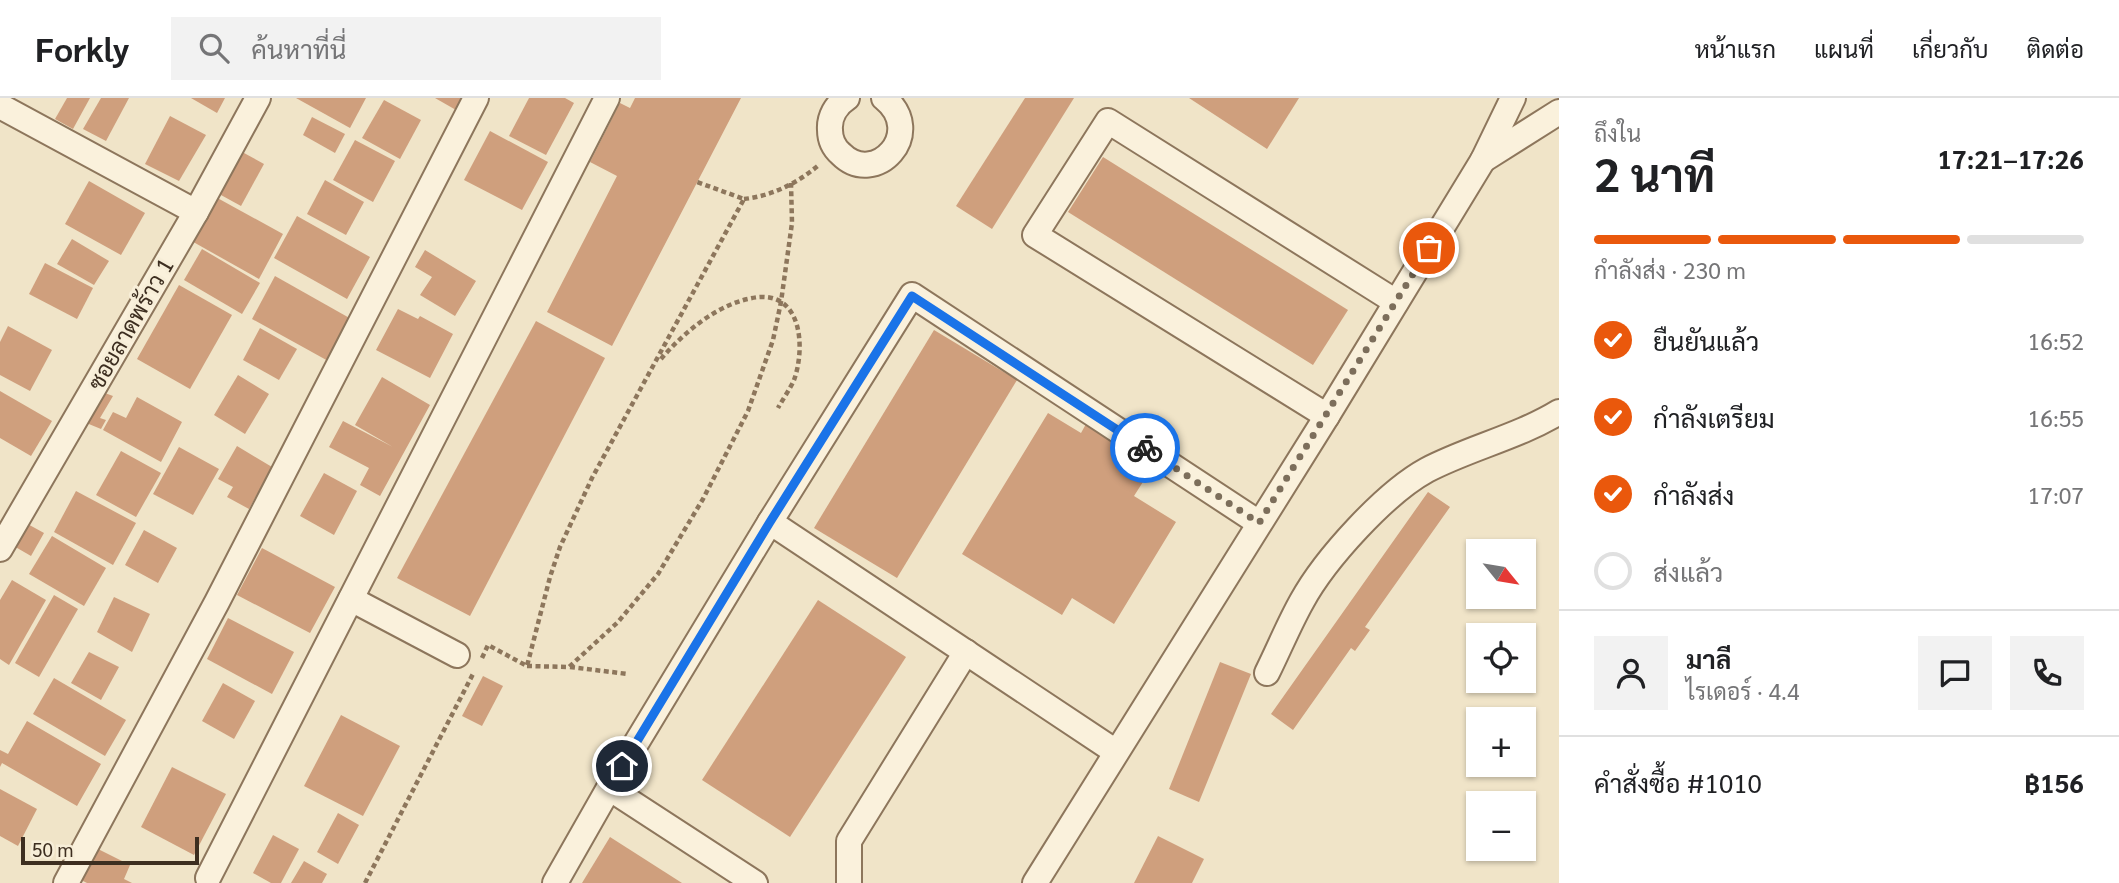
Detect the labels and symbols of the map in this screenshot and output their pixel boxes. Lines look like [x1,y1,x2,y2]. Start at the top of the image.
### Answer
pin [1399,218,1459,278]
street label: ซอยลาดพร้าว 1 [79,251,179,395]
courier [1110,413,1180,483]
north arrow [1466,539,1536,609]
pin [592,736,652,796]
scale bar [21,834,200,866]

